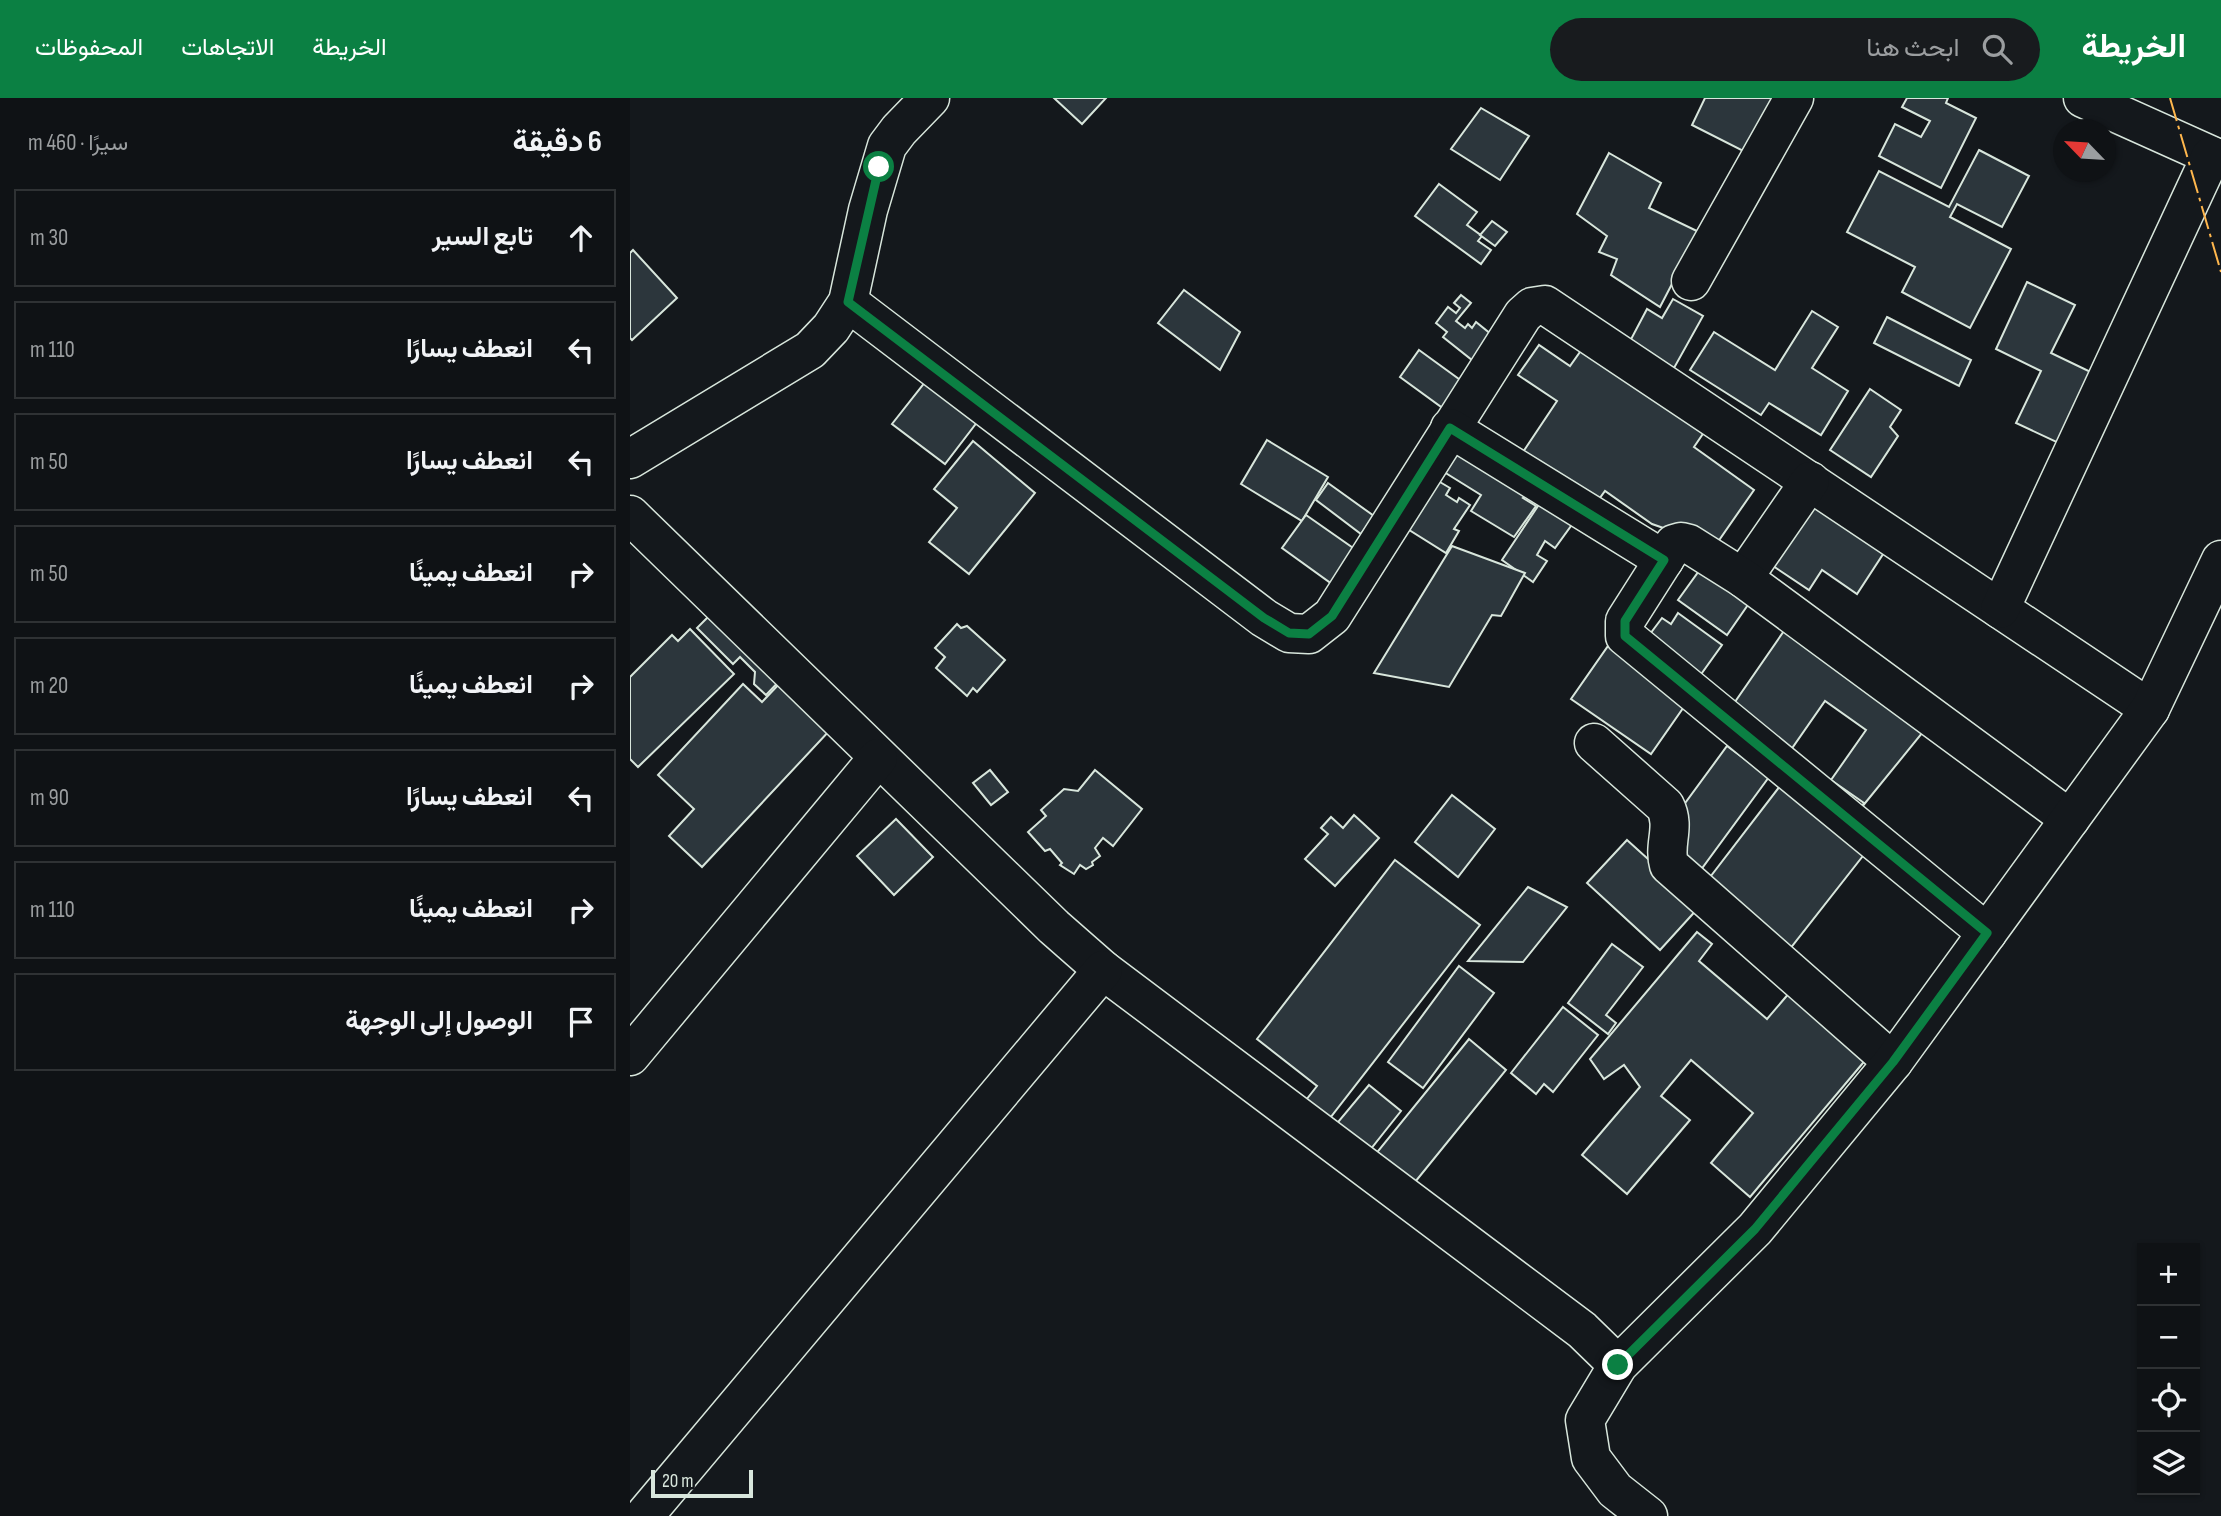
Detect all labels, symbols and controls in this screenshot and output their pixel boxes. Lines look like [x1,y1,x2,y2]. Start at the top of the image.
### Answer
search box [1550,18,2040,81]
text: الخريطة [2082,27,2186,67]
icon: search [1978,30,2016,68]
text: المحفوظات [35,33,143,62]
text: الاتجاهات [181,33,274,62]
text: الخريطة [312,33,387,62]
text: ابحث هنا [1866,33,1960,64]
north arrow [2053,119,2116,182]
text: 6 دقيقة [512,124,602,160]
text: سيرًا · 460 m [28,129,128,157]
route start [863,151,894,182]
icon: ahead [562,219,600,257]
text: تابع السير [432,222,533,253]
text: 30 m [30,224,68,252]
icon: left [562,331,600,369]
text: انعطف يسارًا [406,334,533,365]
text: 110 m [30,336,75,364]
icon: left [562,443,600,481]
text: انعطف يسارًا [406,446,533,477]
text: 50 m [30,448,68,476]
icon: right [562,555,600,593]
text: انعطف يمينًا [409,558,533,589]
text: 50 m [30,560,68,588]
icon: right [562,667,600,705]
text: انعطف يمينًا [409,670,533,701]
text: 20 m [30,672,68,700]
icon: left [562,779,600,817]
text: انعطف يسارًا [406,782,533,813]
text: 90 m [30,784,69,812]
icon: right [562,891,600,929]
text: انعطف يمينًا [409,894,533,925]
text: 110 m [30,896,75,924]
icon: arrive [562,1003,600,1041]
text: الوصول إلى الوجهة [345,1006,533,1037]
map controls [2137,1243,2200,1495]
button: + [2137,1243,2200,1306]
button: − [2137,1306,2200,1369]
route end [1602,1349,1633,1380]
button: locate [2137,1369,2200,1432]
button: layers [2137,1432,2200,1495]
scale bar [651,1467,752,1499]
text: 20 m [662,1470,694,1493]

